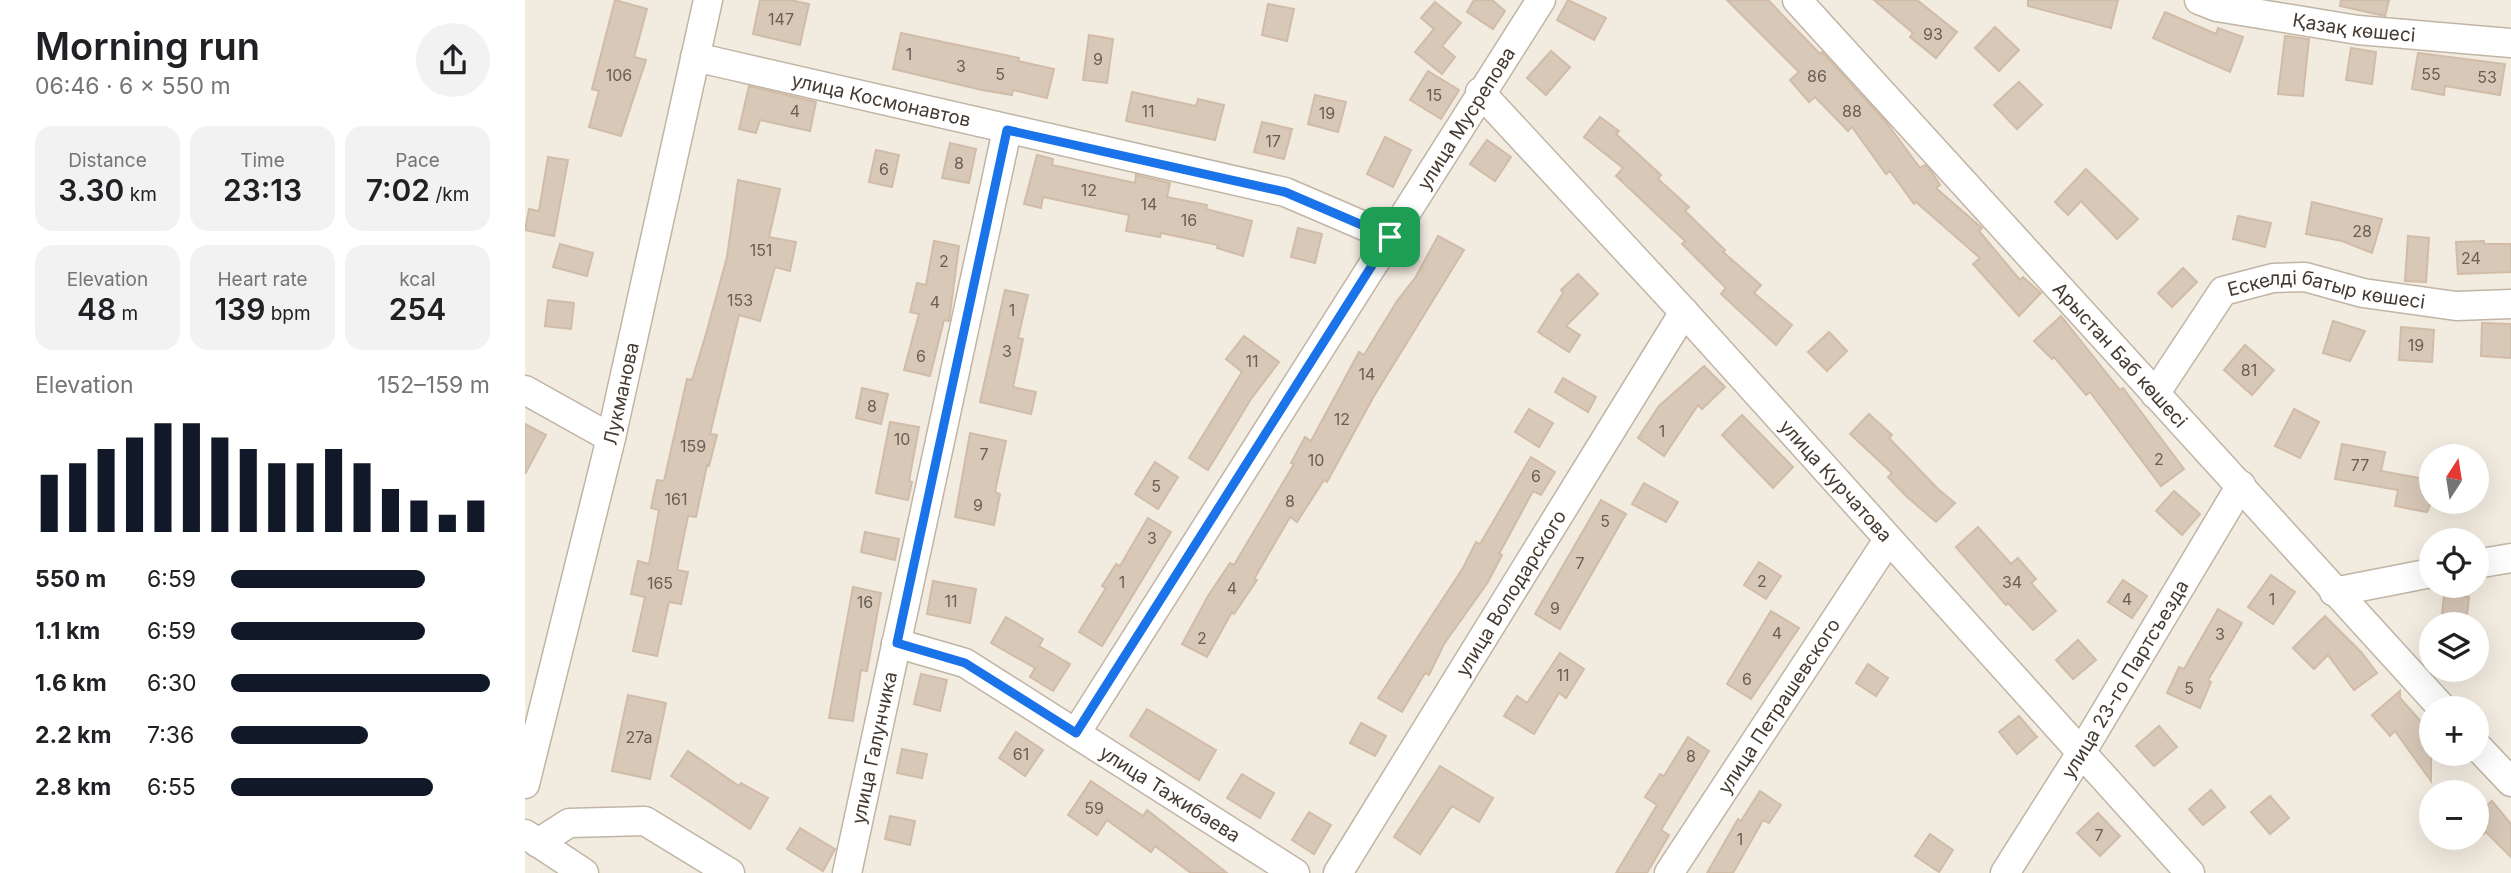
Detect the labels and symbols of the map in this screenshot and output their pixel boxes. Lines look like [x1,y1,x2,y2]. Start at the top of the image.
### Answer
street label: Қазақ көшесі [2291,8,2416,46]
house number: 147 [768,9,794,29]
house number: 93 [1923,24,1943,44]
street label: улица Мусрепова [1412,43,1520,194]
house number: 1 [906,44,912,64]
house number: 9 [1093,49,1103,69]
house number: 3 [956,56,966,76]
house number: 5 [995,64,1005,84]
house number: 55 [2421,64,2441,84]
house number: 106 [606,65,632,85]
house number: 86 [1807,66,1827,86]
house number: 53 [2477,67,2497,87]
street label: улица Космонавтов [789,68,973,131]
house number: 15 [1426,85,1442,105]
house number: 4 [790,101,800,121]
house number: 11 [1141,101,1155,121]
house number: 88 [1842,101,1862,121]
house number: 19 [1319,103,1335,123]
house number: 17 [1265,131,1281,151]
house number: 8 [954,153,964,173]
house number: 6 [879,159,889,179]
house number: 12 [1081,180,1097,200]
house number: 14 [1141,194,1157,214]
pin [1360,207,1420,267]
house number: 16 [1181,210,1197,230]
house number: 28 [2352,221,2372,241]
house number: 151 [750,240,772,260]
house number: 24 [2461,248,2481,268]
house number: 2 [939,251,949,271]
street label: Ескелді батыр көшесі [2225,265,2427,313]
street label: Арыстан Баб көшесі [2048,277,2192,432]
house number: 153 [727,290,753,310]
house number: 4 [930,292,940,312]
house number: 1 [1009,300,1015,320]
house number: 19 [2408,335,2424,355]
street label: Лукманова [598,340,643,447]
house number: 3 [1002,341,1012,361]
house number: 6 [916,346,926,366]
house number: 11 [1245,351,1259,371]
house number: 81 [2241,360,2257,380]
house number: 14 [1359,364,1375,384]
house number: 8 [867,396,877,416]
house number: 12 [1334,409,1350,429]
street label: улица Курчатова [1775,415,1897,547]
house number: 1 [1659,421,1665,441]
house number: 10 [894,429,910,449]
house number: 159 [680,436,706,456]
house number: 7 [979,444,989,464]
north arrow [2419,444,2489,514]
house number: 2 [2154,449,2164,469]
house number: 10 [1308,450,1324,470]
house number: 77 [2351,455,2369,475]
house number: 6 [1531,466,1541,486]
house number: 5 [1151,476,1161,496]
house number: 161 [665,489,687,509]
house number: 8 [1285,491,1295,511]
house number: 9 [973,495,983,515]
street label: улица Володарского [1451,506,1571,680]
house number: 5 [1600,511,1610,531]
house number: 3 [1147,528,1157,548]
house number: 7 [1575,553,1585,573]
house number: 2 [1757,571,1767,591]
house number: 1 [1119,572,1125,592]
house number: 34 [2002,572,2022,592]
house number: 165 [647,573,673,593]
street label: улица 23-го Партсъезда [2056,576,2193,783]
house number: 4 [1227,578,1237,598]
house number: 4 [2122,589,2132,609]
house number: 1 [2269,589,2275,609]
house number: 11 [944,591,958,611]
house number: 16 [857,592,873,612]
house number: 9 [1550,598,1560,618]
street label: улица Петрашевского [1713,614,1845,798]
house number: 4 [1772,623,1782,643]
house number: 3 [2215,624,2225,644]
house number: 2 [1197,628,1207,648]
house number: 11 [1556,665,1570,685]
street label: улица Галунчика [846,669,902,826]
house number: 6 [1742,669,1752,689]
house number: 5 [2184,678,2194,698]
house number: 27а [625,727,653,747]
street label: улица Тажибаева [1096,740,1245,847]
house number: 61 [1013,744,1029,764]
house number: 8 [1686,746,1696,766]
house number: 59 [1084,798,1104,818]
house number: 7 [2094,825,2104,845]
house number: 1 [1737,829,1743,849]

